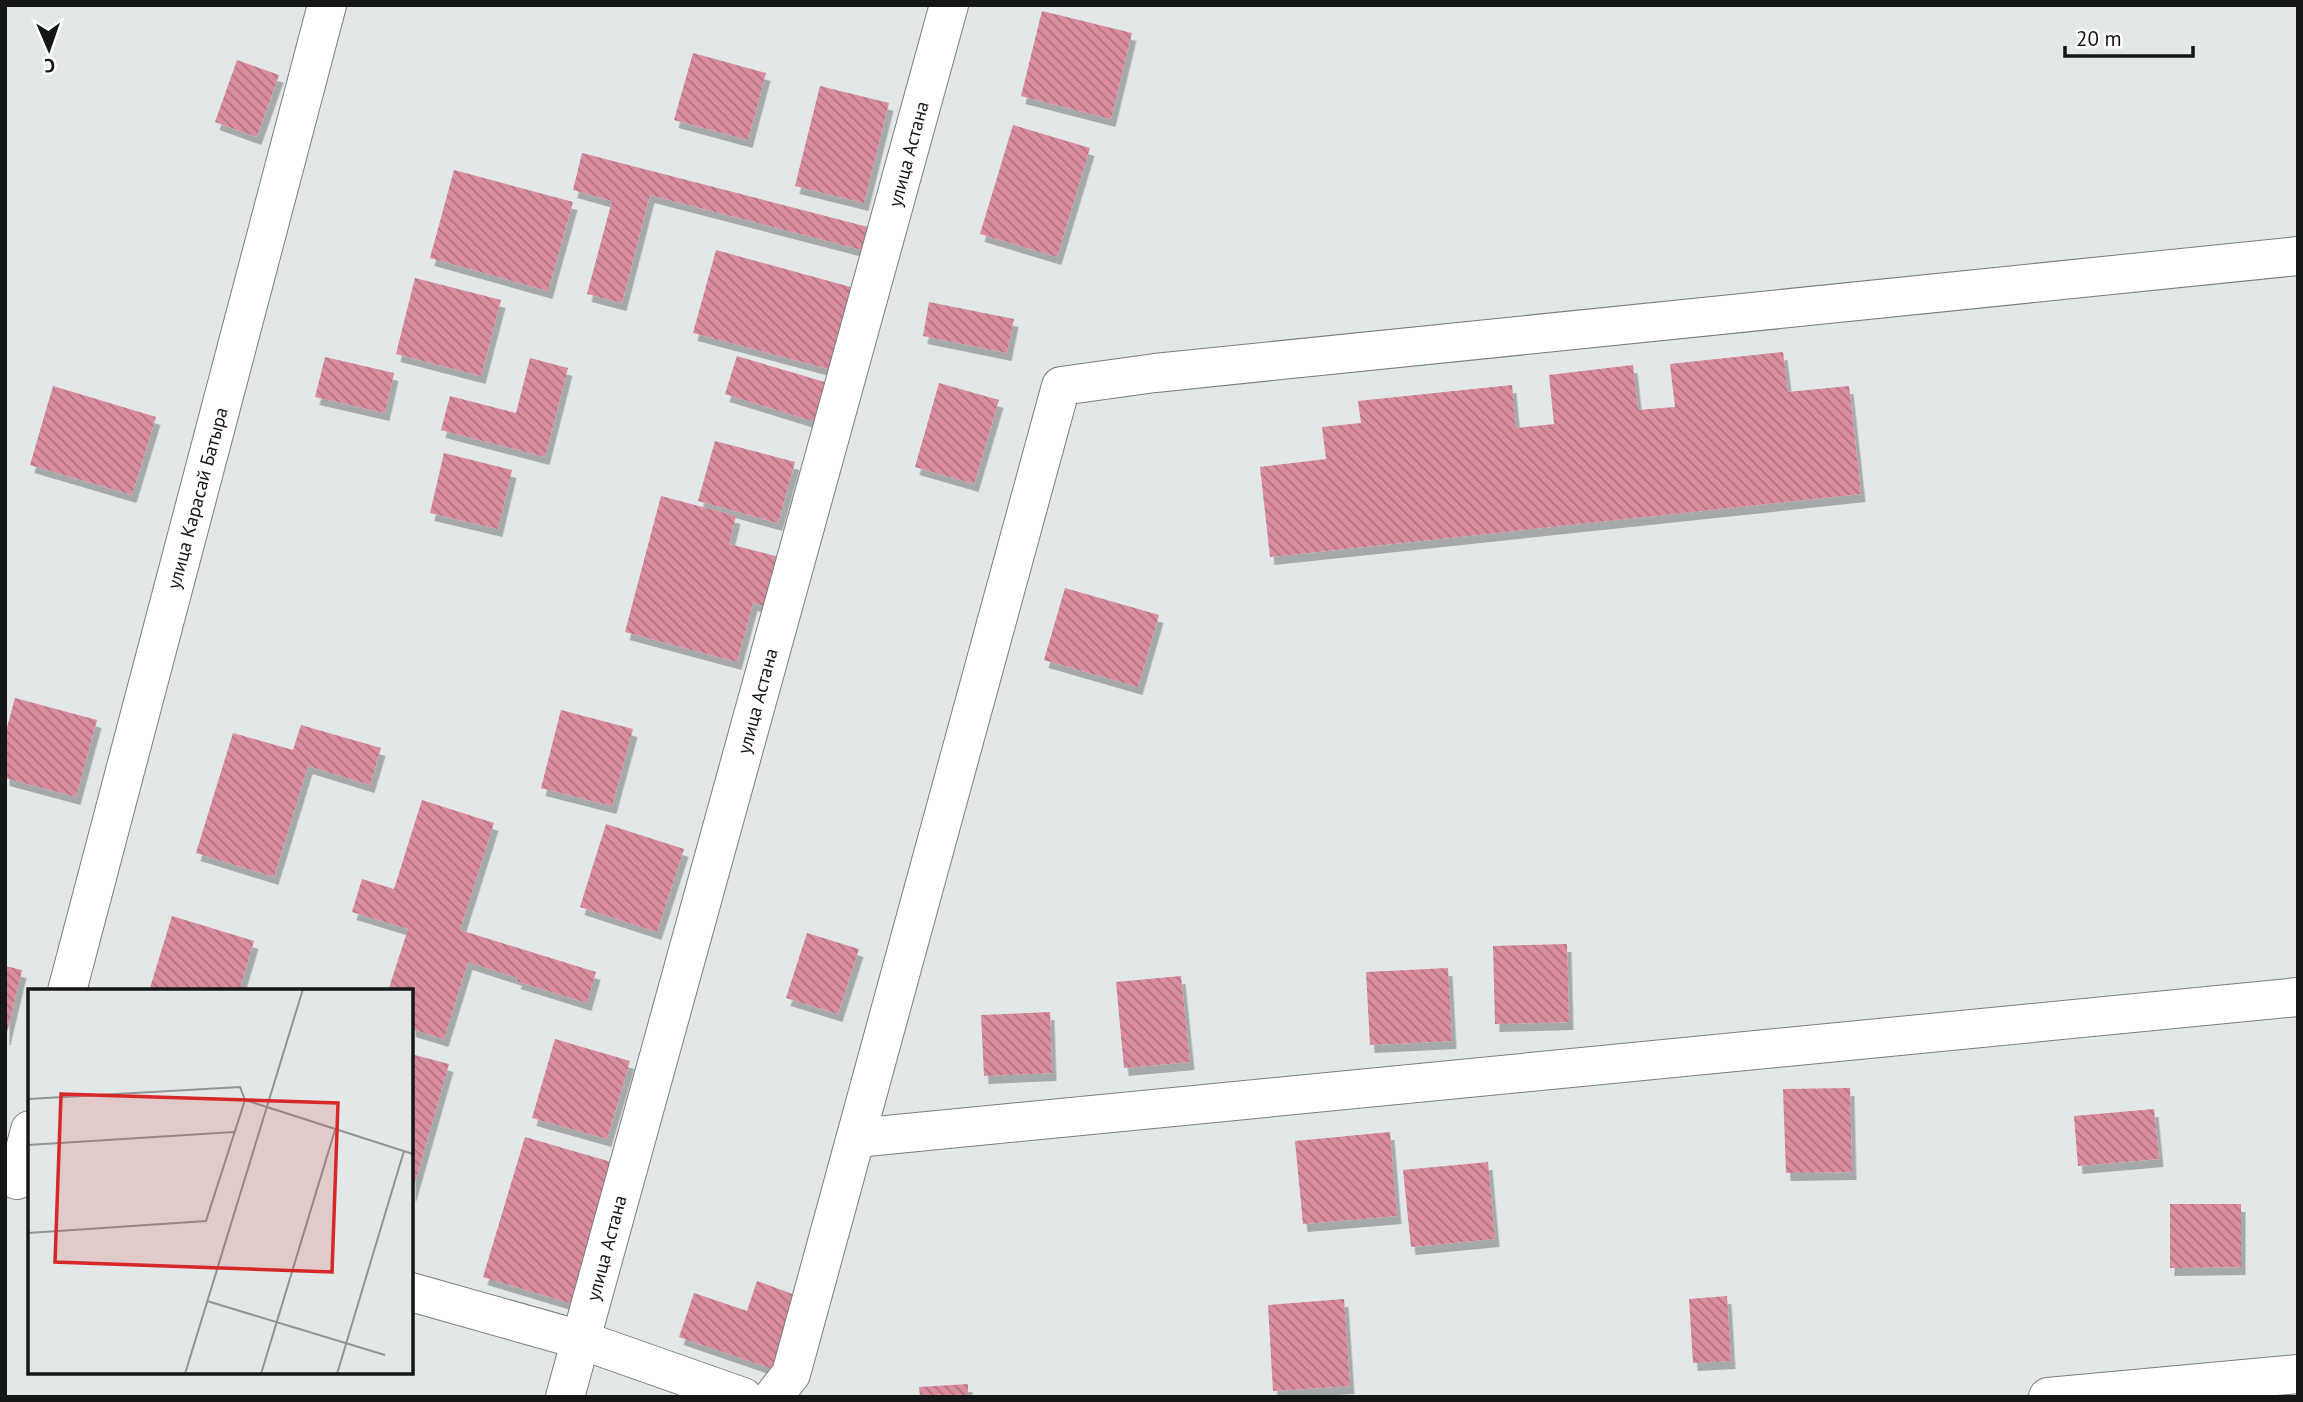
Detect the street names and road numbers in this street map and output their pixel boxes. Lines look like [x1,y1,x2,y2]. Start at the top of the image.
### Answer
street label: улица Астана [882,98,934,210]
street label: улица Карасай Батыра [161,404,233,592]
street label: улица Астана [731,645,783,757]
street label: улица Астана [580,1192,632,1304]

